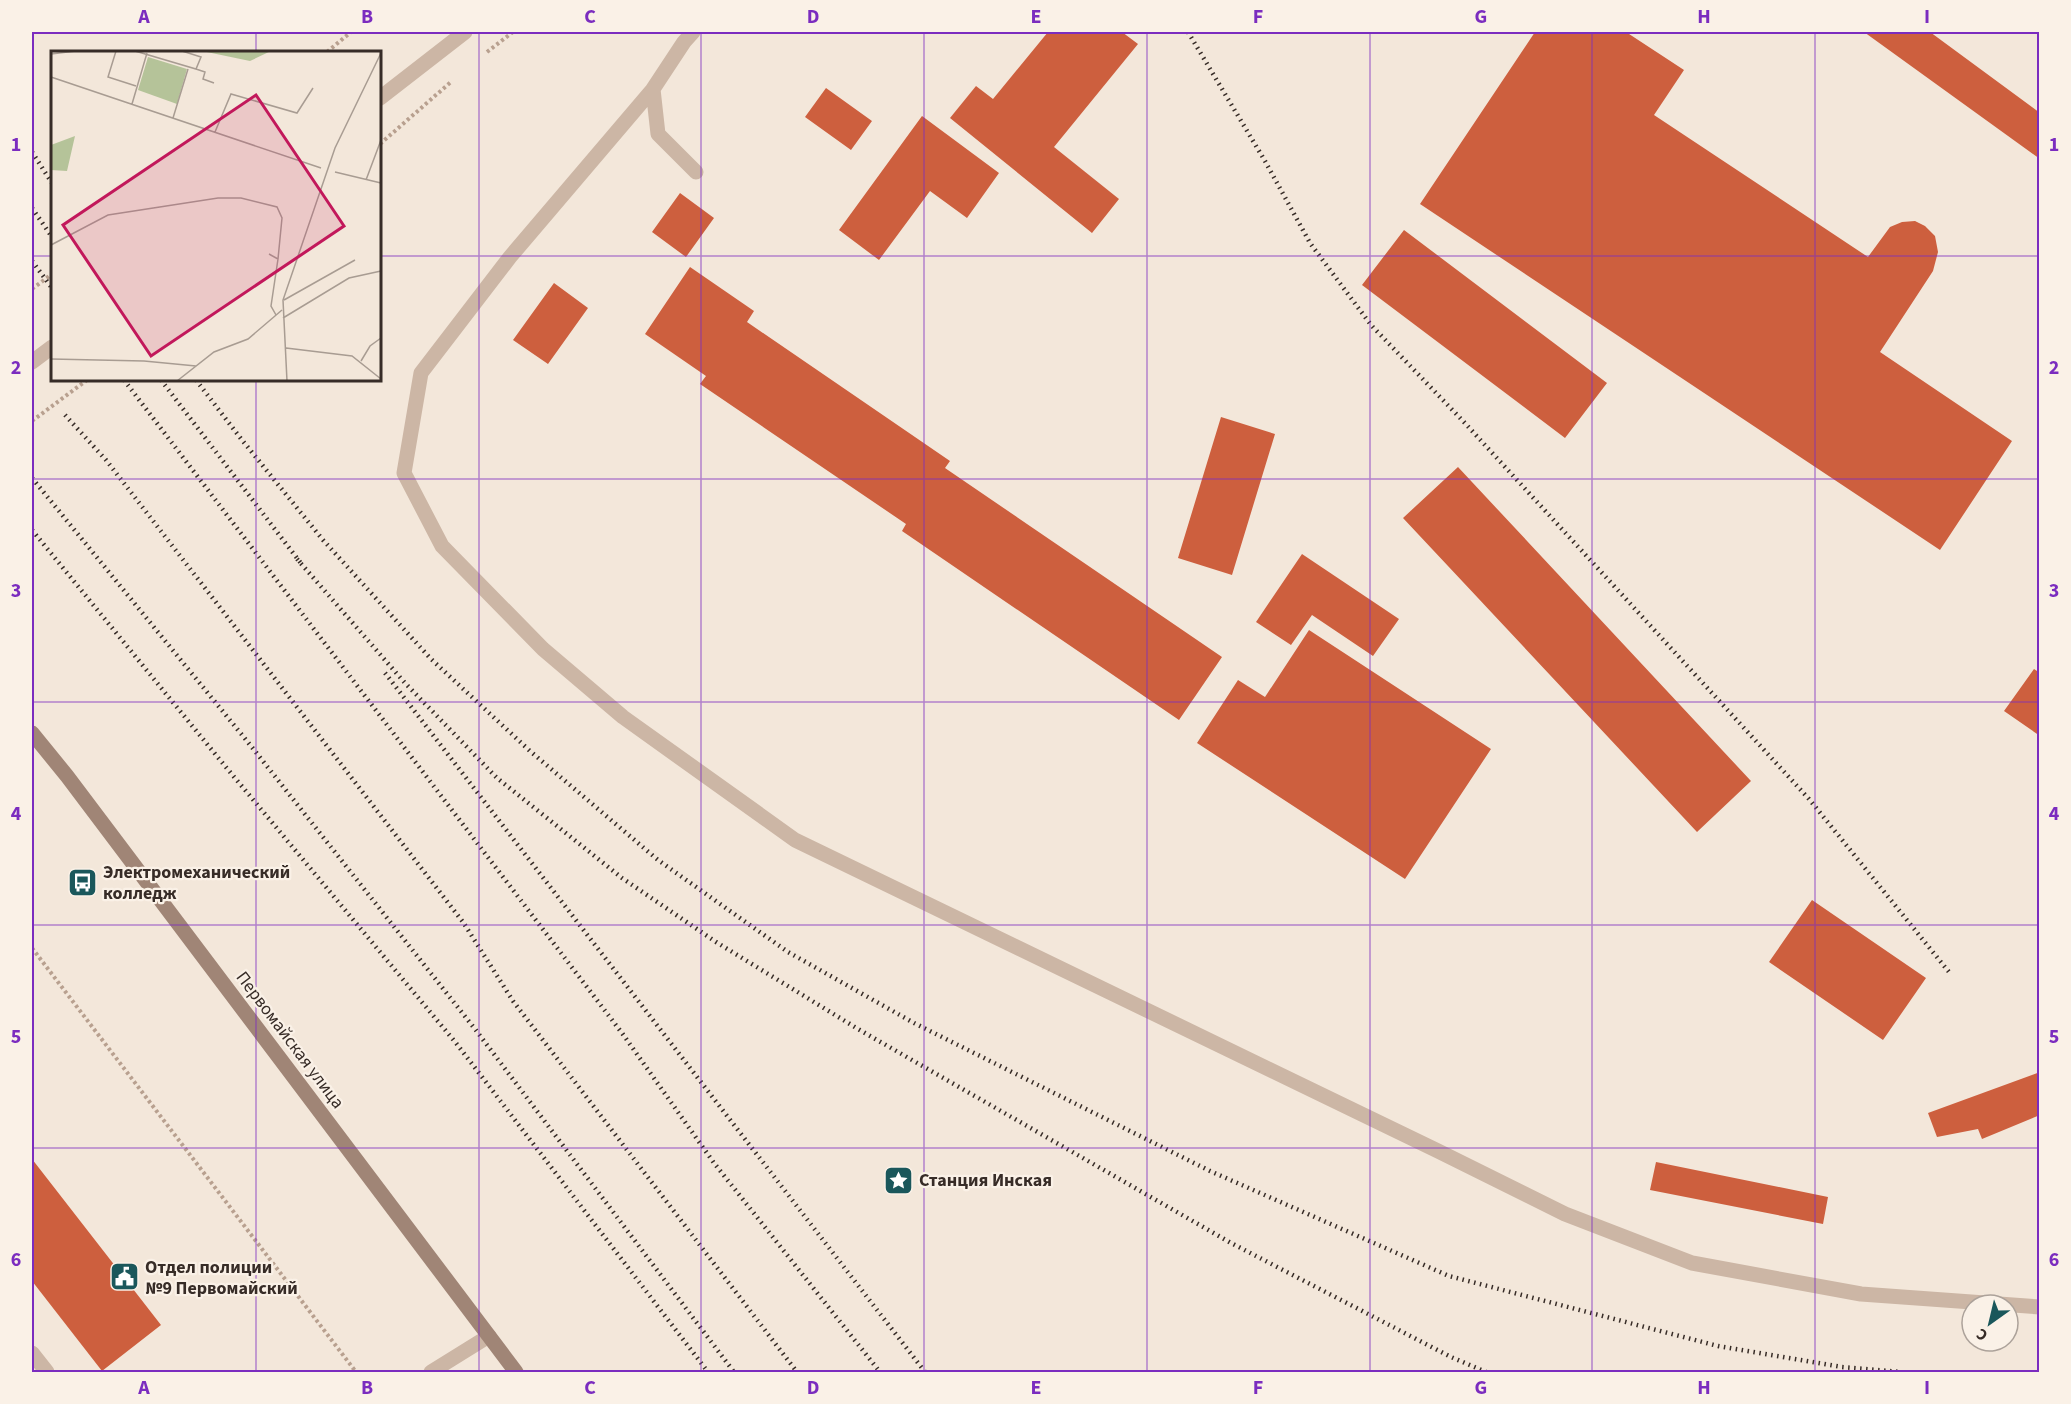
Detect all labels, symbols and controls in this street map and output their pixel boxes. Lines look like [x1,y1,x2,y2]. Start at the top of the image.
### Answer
text: A [137,3,150,31]
text: B [361,3,373,31]
text: C [584,3,596,31]
text: D [807,3,819,31]
text: E [1031,3,1041,31]
text: F [1253,3,1263,31]
text: G [1475,3,1487,31]
text: H [1697,3,1711,31]
text: I [1924,3,1930,31]
inset map [51,51,381,381]
text: 1 [11,131,21,159]
text: 1 [2049,131,2059,159]
text: 2 [11,354,21,382]
text: 2 [2049,354,2059,382]
text: 3 [11,577,21,605]
text: 3 [2049,577,2059,605]
text: 4 [11,800,22,828]
text: 4 [2049,800,2060,828]
place label: Электромеханический колледж [103,860,290,906]
bus stop icon: Электромеханический колледж [66,866,98,898]
street label: Первомайская улица [230,966,350,1114]
text: 5 [11,1023,21,1051]
text: 5 [2049,1023,2059,1051]
place icon: Станция Инская [882,1164,914,1196]
place label: Станция Инская [919,1168,1052,1193]
text: 6 [11,1246,21,1274]
text: 6 [2049,1246,2059,1274]
place label: Отдел полиции №9 Первомайский [145,1255,298,1301]
public building icon: Отдел полиции №9 Первомайский [108,1261,140,1293]
north arrow [1960,1293,2020,1353]
text: С [1972,1323,1992,1346]
text: A [137,1374,150,1402]
text: B [361,1374,373,1402]
text: C [584,1374,596,1402]
text: D [807,1374,819,1402]
text: E [1031,1374,1041,1402]
text: F [1253,1374,1263,1402]
text: G [1475,1374,1487,1402]
text: H [1697,1374,1711,1402]
text: I [1924,1374,1930,1402]

